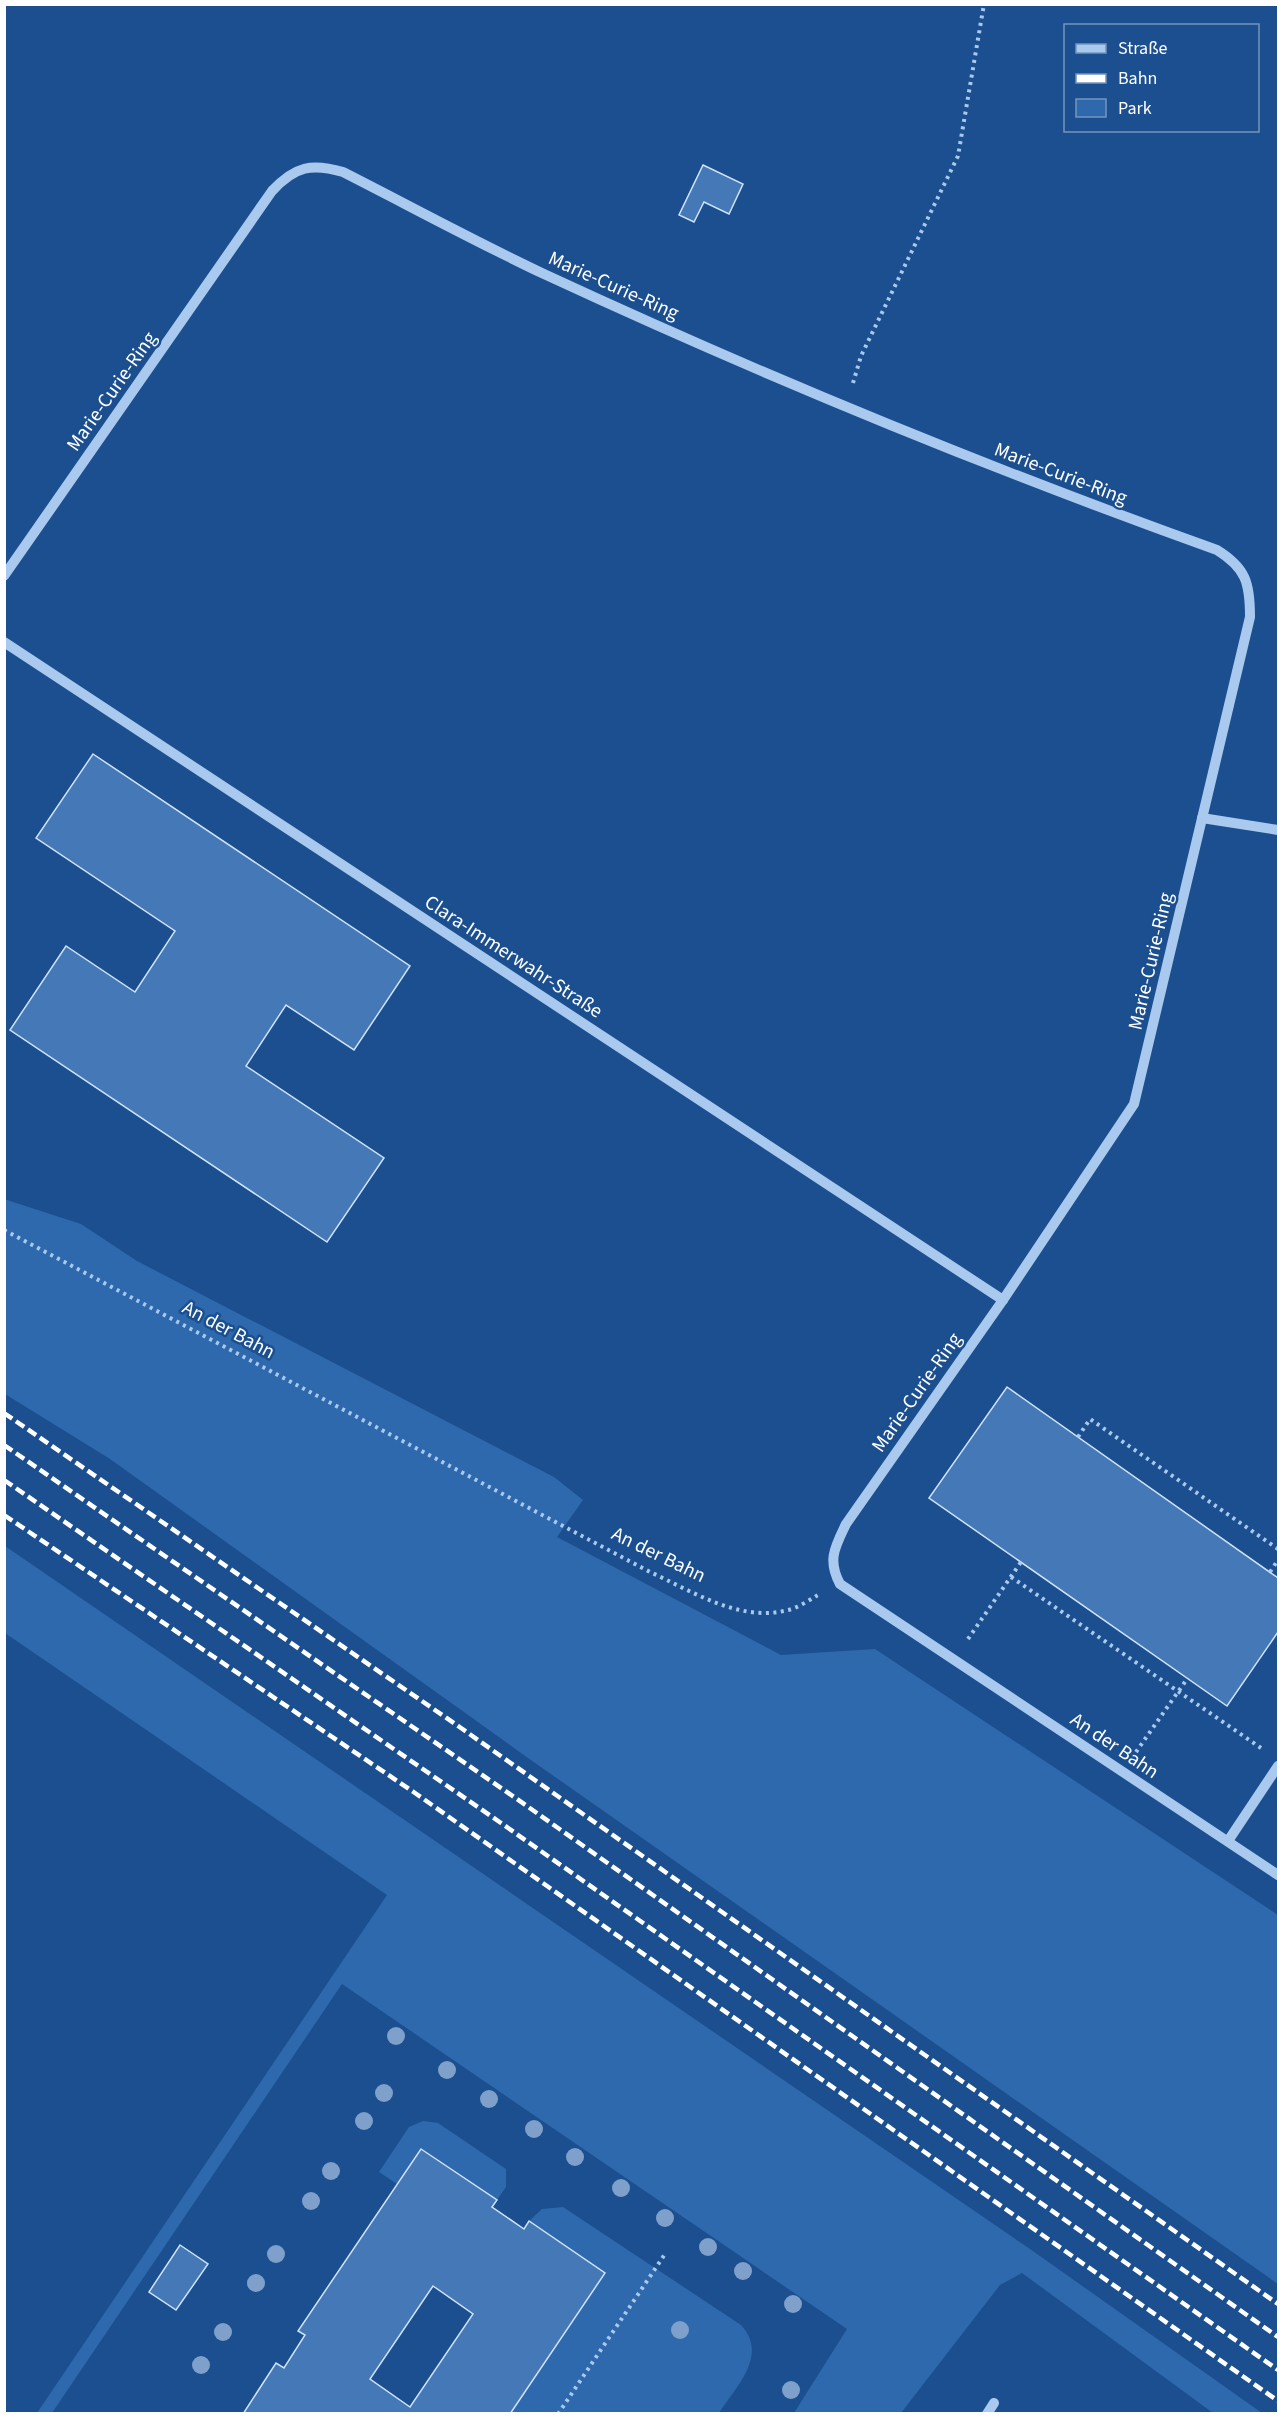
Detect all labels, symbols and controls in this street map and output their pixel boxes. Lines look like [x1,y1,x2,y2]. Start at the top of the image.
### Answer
legend [1064,24,1259,132]
text: Straße [1118,36,1168,61]
text: Bahn [1118,66,1157,91]
text: Park [1118,96,1152,121]
street label: Marie-Curie-Ring [544,245,683,327]
street label: Marie-Curie-Ring [60,326,164,457]
street label: Marie-Curie-Ring [990,436,1131,512]
street label: Clara-Immerwahr-Straße [419,889,608,1025]
street label: Marie-Curie-Ring [1122,890,1180,1033]
street label: An der Bahn [177,1294,280,1366]
street label: Marie-Curie-Ring [865,1327,969,1458]
street label: An der Bahn [607,1520,710,1590]
street label: An der Bahn [1065,1706,1164,1786]

